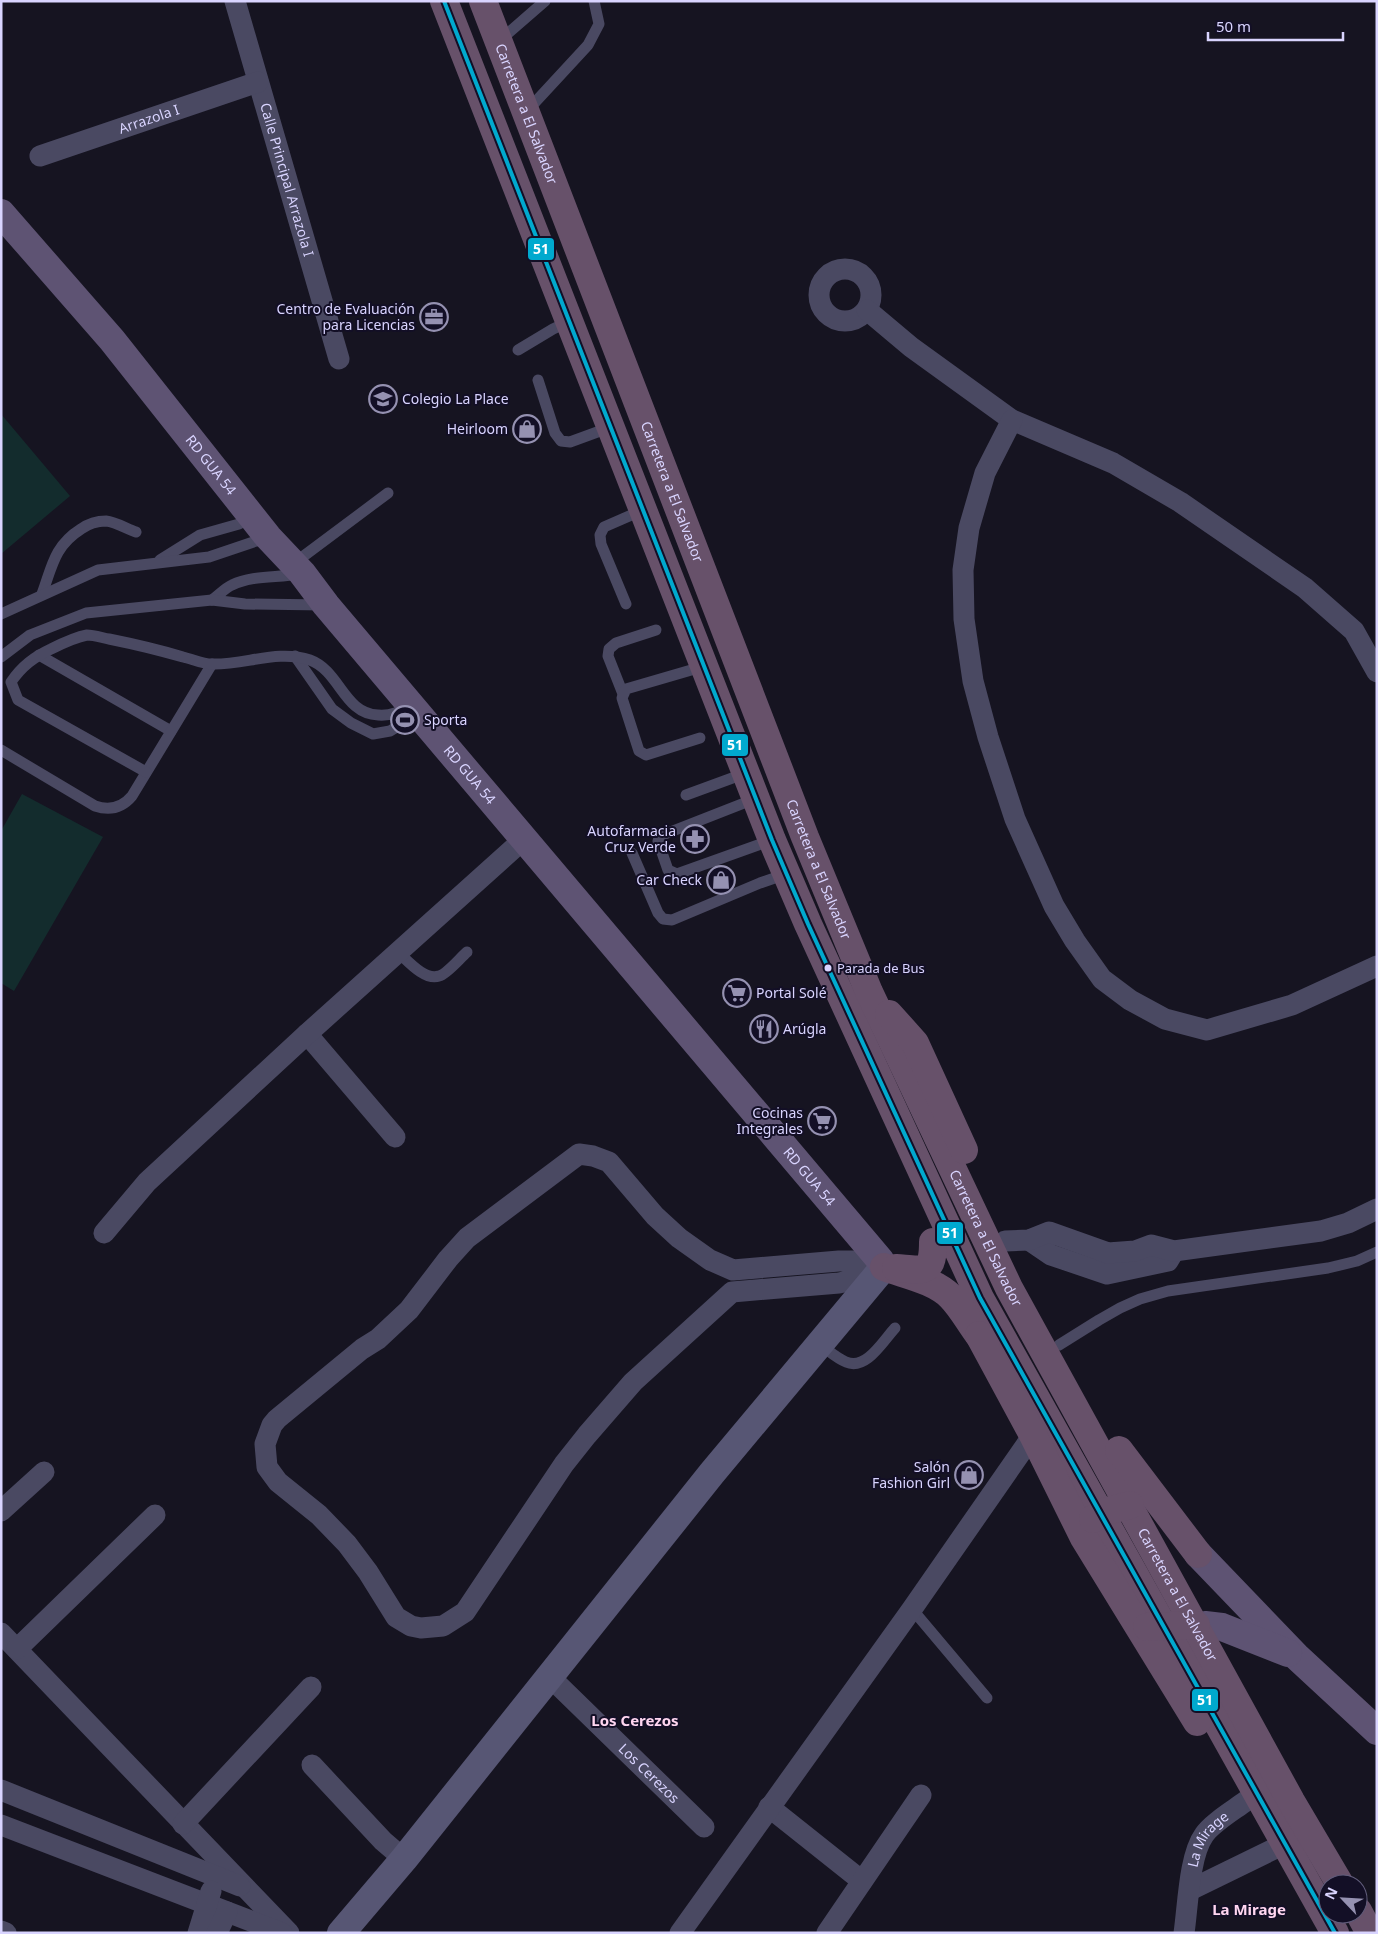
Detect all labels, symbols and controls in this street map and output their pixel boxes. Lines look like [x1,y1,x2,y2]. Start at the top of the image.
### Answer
scale bar [1208,10,1343,42]
text: 50 m [1216,16,1251,36]
street label: Carretera a El Salvador [491,41,563,187]
street label: Arrazola I [116,99,182,138]
street label: Calle Principal Arrazola I [256,100,319,259]
line badge: 51 [527,237,555,261]
text: 51 [533,239,549,258]
place label: Centro de Evaluación para Licencias [276,299,415,334]
office icon: Centro de Evaluación para Licencias [419,302,449,332]
school or university icon: Colegio La Place [368,384,398,414]
place label: Colegio La Place [402,389,509,408]
shop icon: Heirloom [512,414,542,444]
street label: Carretera a El Salvador [637,418,708,565]
place label: Heirloom [447,419,508,438]
street label: RD GUA 54 [182,431,241,499]
sports icon: Sporta [390,705,420,735]
place label: Sporta [424,710,467,729]
line badge: 51 [721,733,749,757]
text: 51 [727,735,743,754]
street label: RD GUA 54 [440,741,500,808]
street label: Carretera a El Salvador [782,796,856,942]
place label: Autofarmacia Cruz Verde [587,821,676,856]
pharmacy icon: Autofarmacia Cruz Verde [680,824,710,854]
shop icon: Car Check [706,865,736,895]
place label: Car Check [636,870,703,889]
place label: Parada de Bus [837,959,925,977]
marker: Parada de Bus [823,963,833,973]
supermarket icon: Portal Solé [722,978,752,1008]
place label: Portal Solé [756,983,827,1002]
restaurant icon: Arúgla [749,1014,779,1044]
place label: Arúgla [783,1019,826,1038]
place label: Cocinas Integrales [736,1103,803,1138]
supermarket icon: Cocinas Integrales [807,1106,837,1136]
street label: RD GUA 54 [779,1143,840,1210]
street label: Carretera a El Salvador [945,1166,1027,1310]
line badge: 51 [936,1221,964,1245]
text: 51 [942,1223,958,1242]
place label: Salón Fashion Girl [872,1457,950,1492]
shop icon: Salón Fashion Girl [954,1460,984,1490]
street label: Carretera a El Salvador [1134,1524,1222,1665]
line badge: 51 [1191,1688,1219,1712]
text: 51 [1197,1690,1213,1709]
district label: Los Cerezos [591,1710,679,1730]
street label: Los Cerezos [615,1739,684,1807]
street label: La Mirage [1183,1806,1232,1869]
north arrow [1318,1874,1368,1924]
text: N [1320,1884,1342,1902]
district label: La Mirage [1212,1899,1286,1919]

